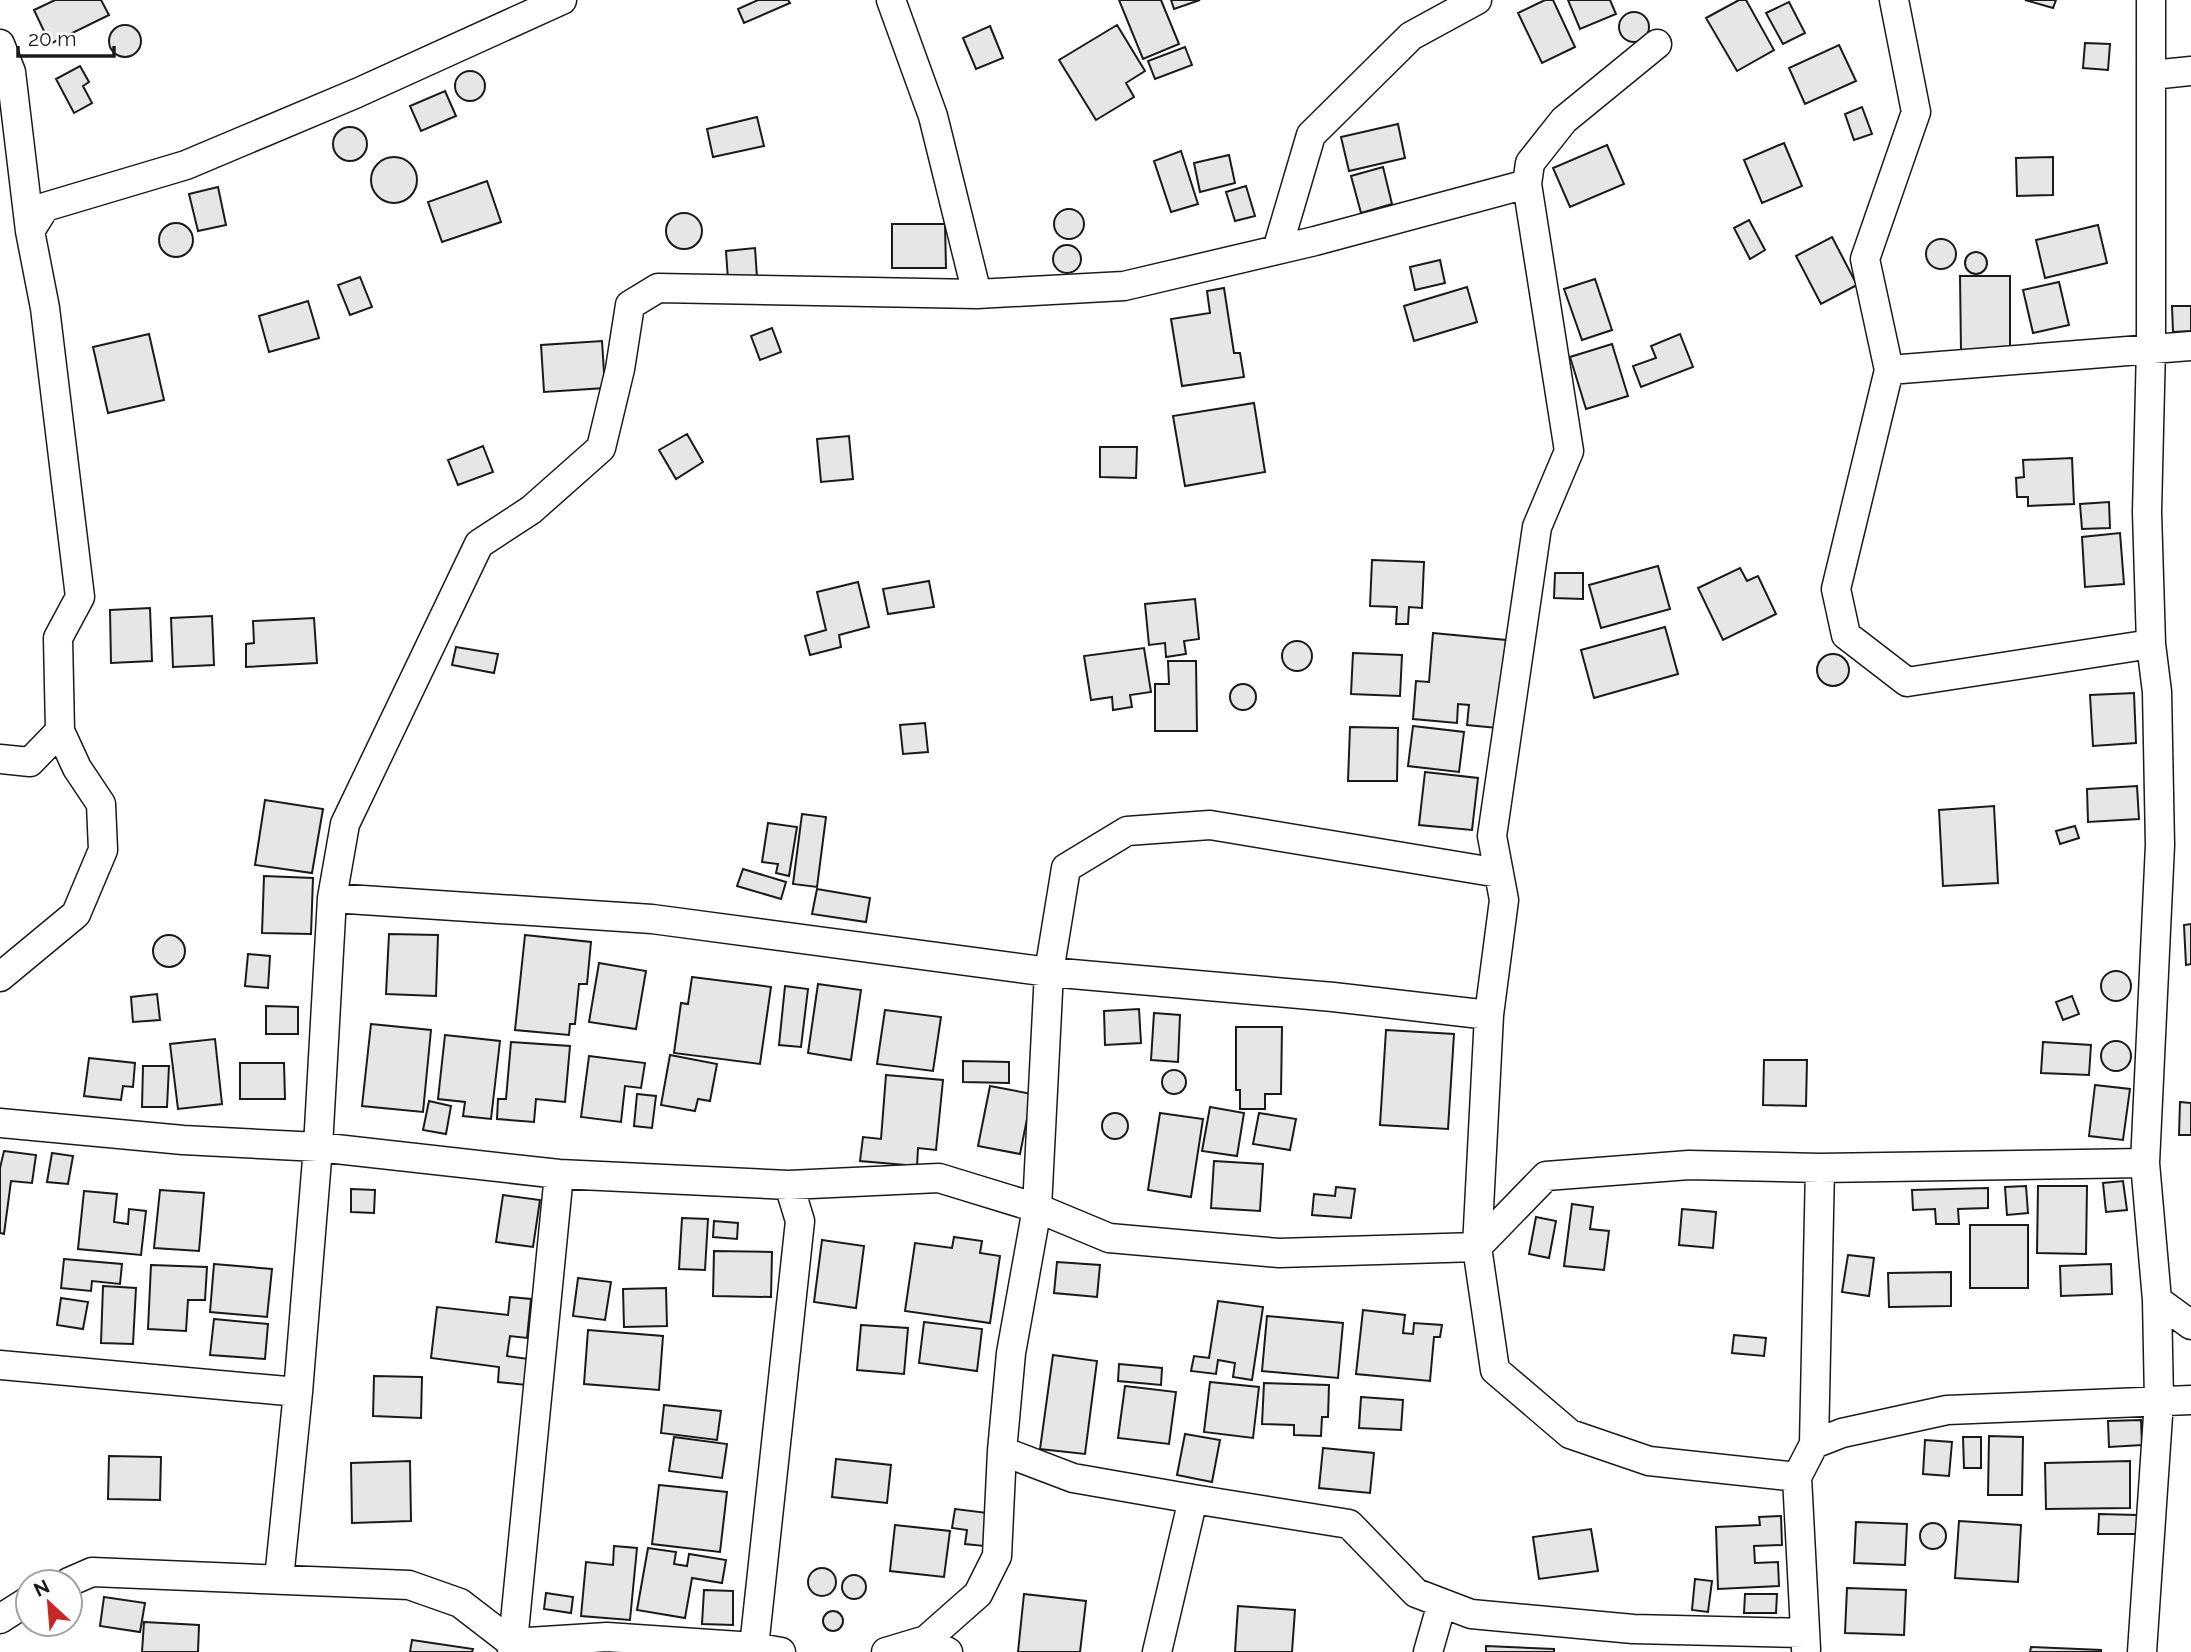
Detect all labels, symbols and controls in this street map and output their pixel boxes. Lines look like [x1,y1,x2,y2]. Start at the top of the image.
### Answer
scale bar [18,14,114,58]
text: 20 m [28,26,76,51]
north arrow [14,1568,84,1638]
text: N [30,1575,53,1601]

